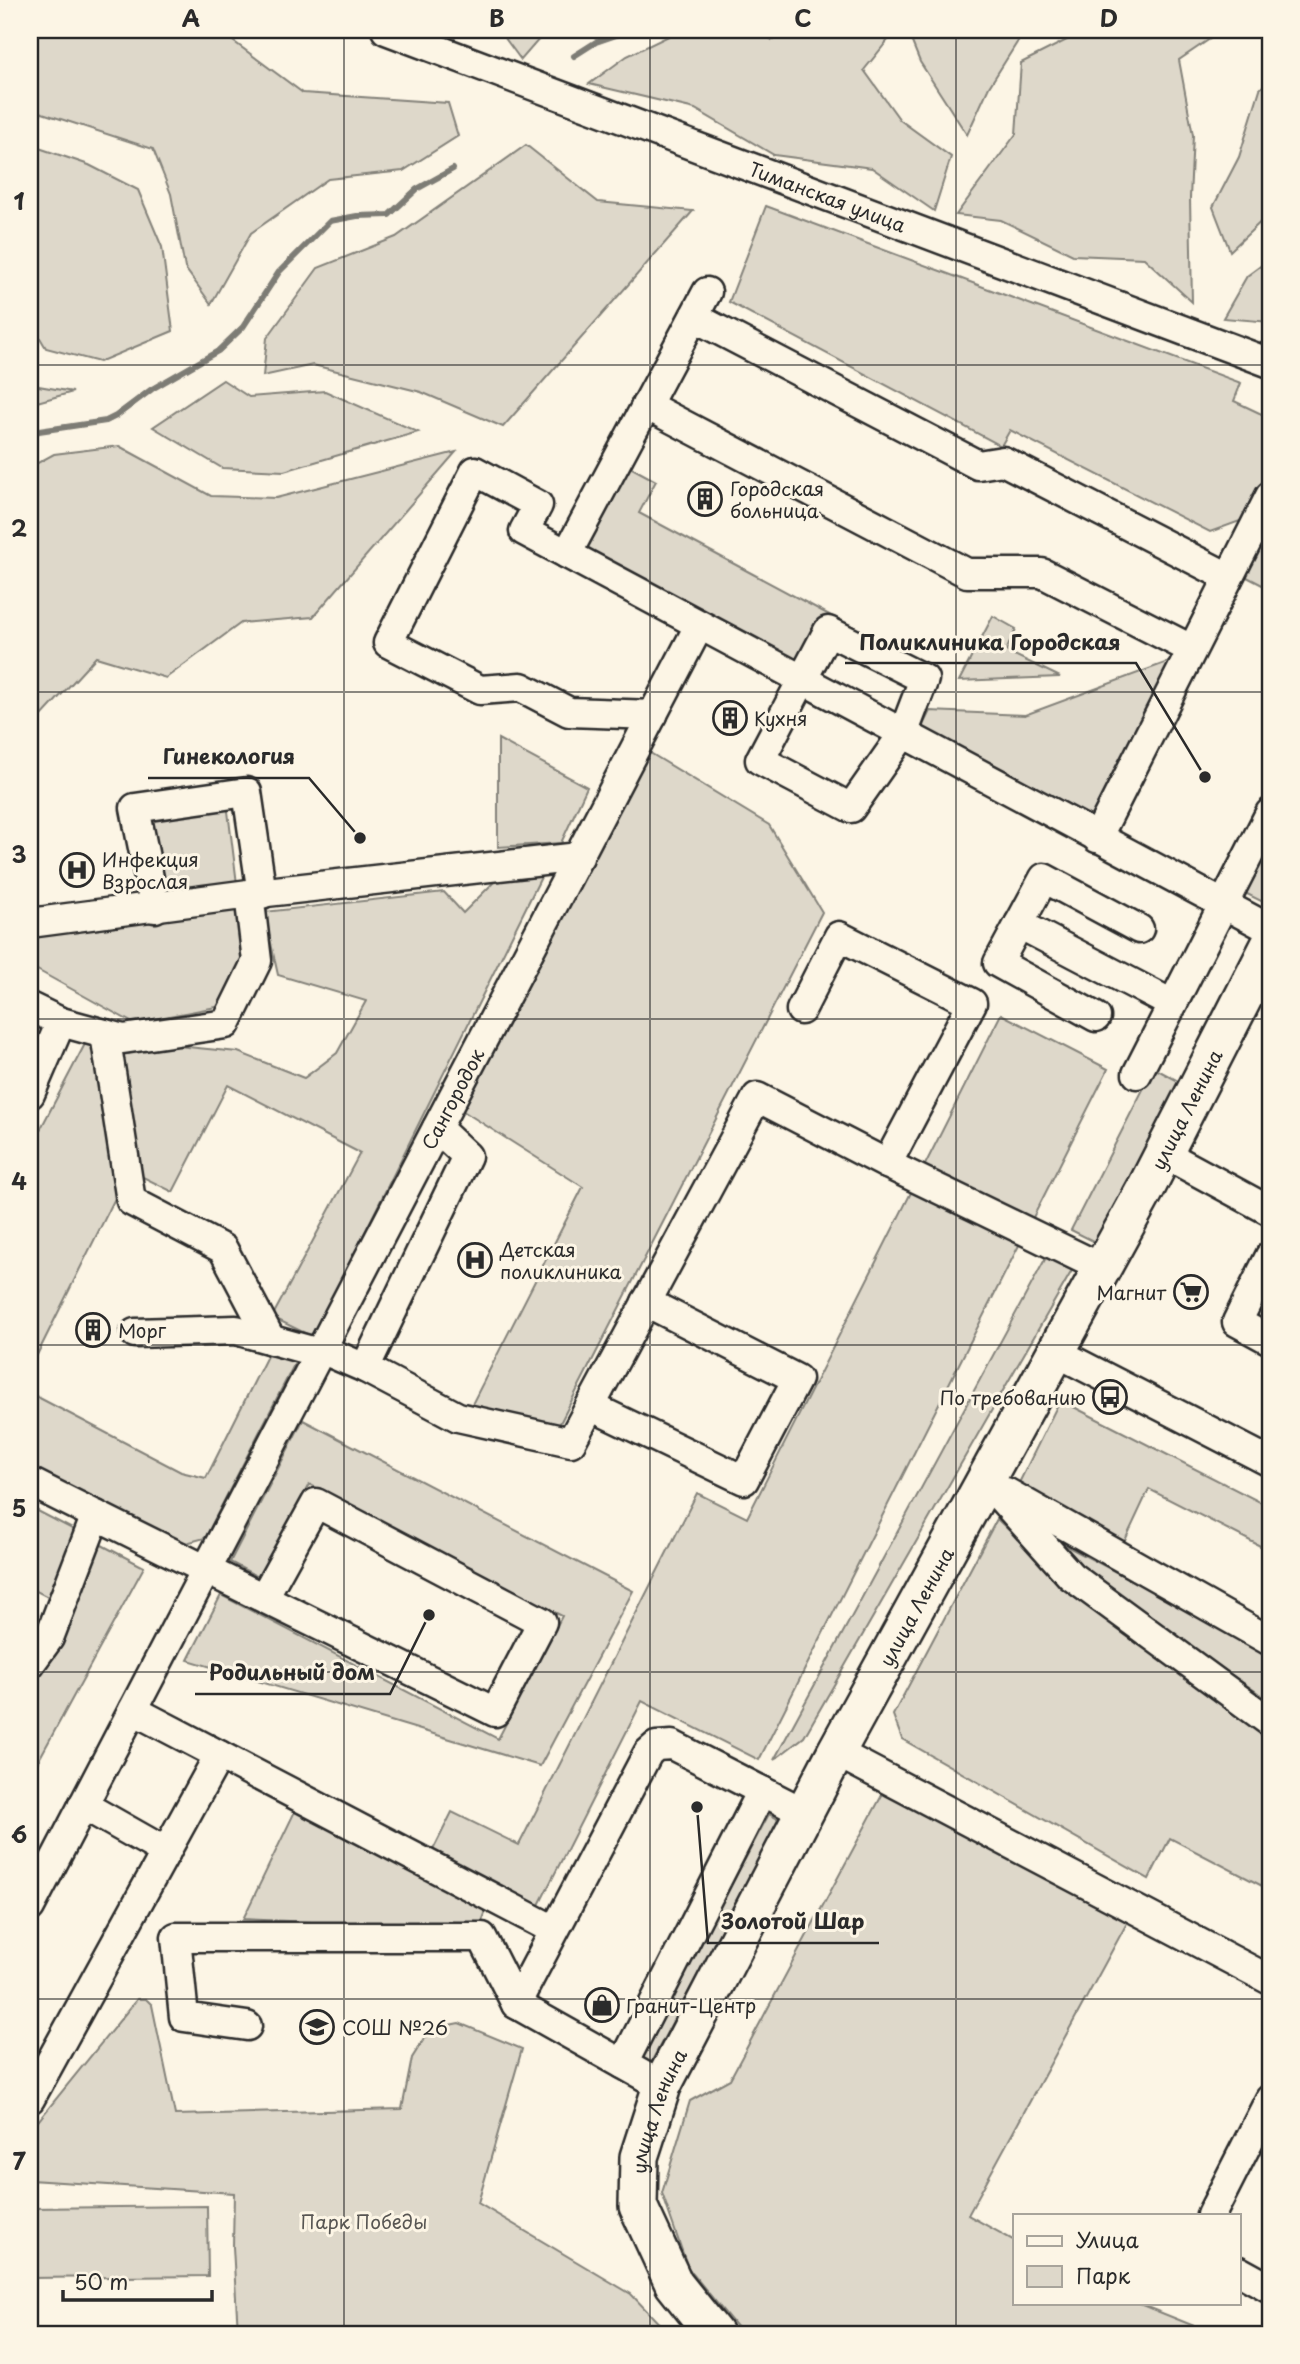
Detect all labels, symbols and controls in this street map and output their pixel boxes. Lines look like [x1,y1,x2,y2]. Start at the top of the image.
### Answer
text: A [182,0,200,35]
text: B [489,0,505,35]
text: C [794,0,812,35]
text: D [1100,0,1118,35]
street label: Тиманская улица [745,154,910,239]
text: 1 [14,183,25,218]
place label: Городская больница [730,474,824,524]
building icon: Городская больница [686,480,724,518]
text: 2 [11,510,27,545]
callout: Поликлиника Городская [845,621,1136,663]
text: Поликлиника Городская [859,625,1121,657]
building icon: Кухня [711,699,749,737]
place label: Кухня [754,704,808,732]
callout: Гинекология [148,736,309,778]
text: Гинекология [163,739,295,771]
text: 3 [11,836,27,871]
place label: Инфекция Взрослая [102,845,199,895]
hospital icon: Инфекция Взрослая [58,851,96,889]
street label: Сангородок [414,1042,491,1154]
street label: улица Ленина [1144,1044,1229,1175]
text: 4 [11,1163,27,1198]
place label: Детская поликлиника [499,1235,621,1285]
hospital icon: Детская поликлиника [456,1241,494,1279]
supermarket icon: Магнит [1172,1273,1210,1311]
place label: Магнит [1096,1278,1167,1306]
building icon: Морг [74,1311,112,1349]
place label: Морг [118,1316,167,1344]
bus stop icon: По требованию [1091,1378,1129,1416]
place label: По требованию [940,1383,1086,1411]
text: 5 [12,1490,26,1525]
street label: улица Ленина [872,1542,960,1671]
callout: Родильный дом [195,1652,390,1694]
text: Родильный дом [209,1655,375,1687]
text: 6 [11,1816,27,1851]
callout: Золотой Шар [708,1901,879,1943]
text: Золотой Шар [721,1904,864,1936]
shop icon: Гранит-Центр [583,1986,621,2024]
place label: Гранит-Центр [626,1991,756,2019]
school or university icon: СОШ №26 [298,2008,336,2046]
place label: СОШ №26 [342,2013,448,2041]
street label: улица Ленина [625,2044,693,2174]
text: 7 [12,2143,26,2178]
park label: Парк Победы [301,2207,427,2235]
legend [1013,2214,1240,2304]
text: Улица [1076,2223,1139,2255]
scale bar [63,2259,212,2303]
text: Парк [1076,2259,1131,2291]
text: 50 m [74,2265,128,2297]

